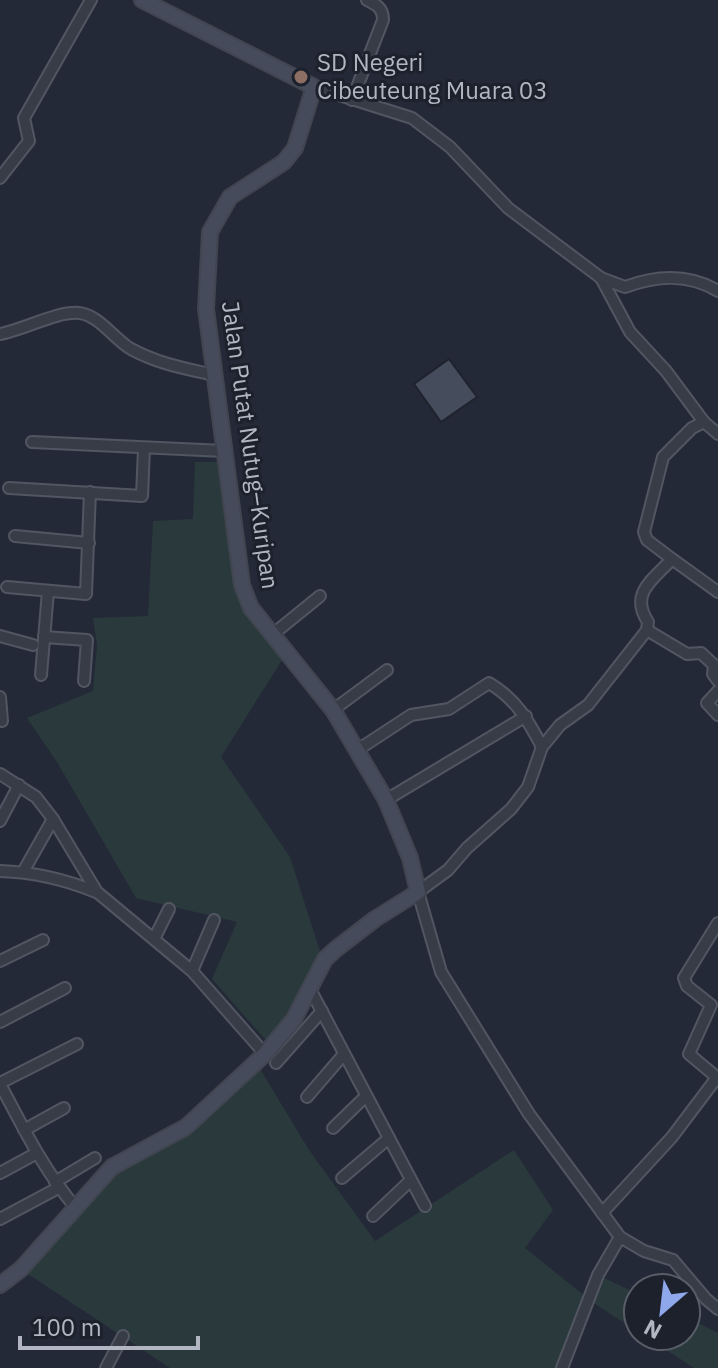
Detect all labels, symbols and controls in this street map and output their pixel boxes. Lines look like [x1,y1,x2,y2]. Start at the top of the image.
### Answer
place label: SD Negeri Cibeuteung Muara 03 [317,46,548,106]
marker: SD Negeri Cibeuteung Muara 03 [292,68,310,86]
street label: Jalan Putat Nutug–Kuripan [215,299,287,591]
north arrow [622,1272,702,1352]
scale bar [20,1300,198,1350]
text: 100 m [32,1311,102,1343]
text: N [639,1314,666,1347]

